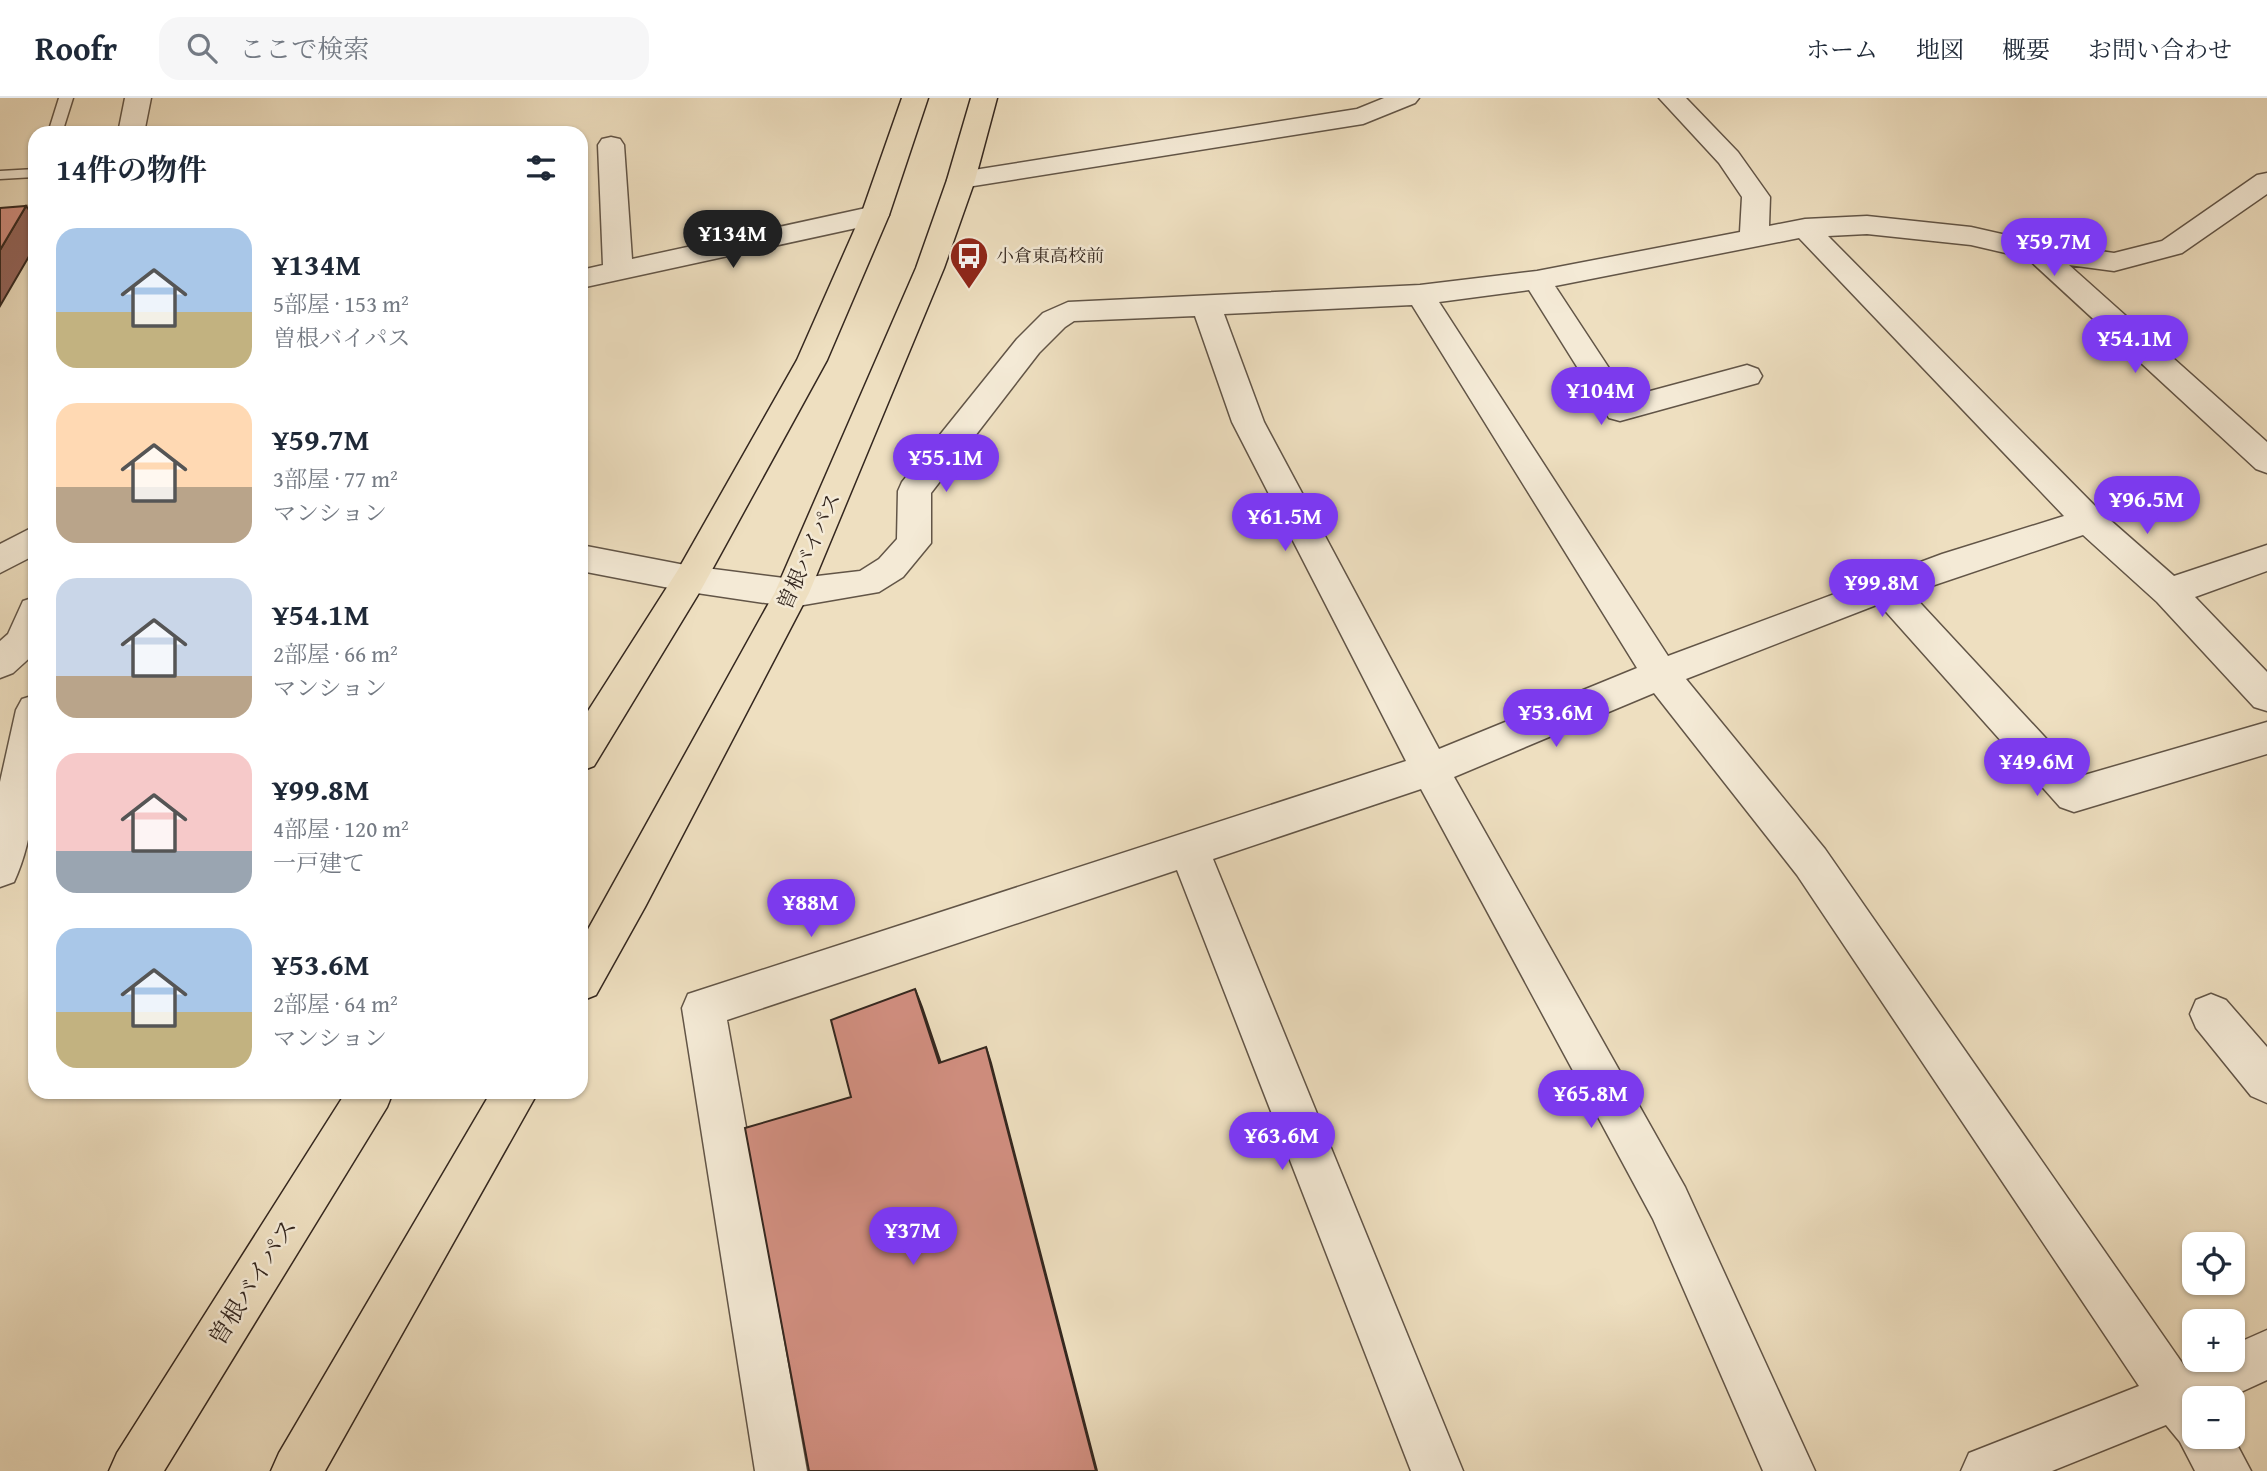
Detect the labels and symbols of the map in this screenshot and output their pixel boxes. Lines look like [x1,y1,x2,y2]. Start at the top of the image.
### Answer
pin: ¥134M [684,211,782,270]
pin: ¥59.7M [1997,218,2111,278]
bus stop icon: 小倉東高校前 [948,235,990,290]
place label: 小倉東高校前 [996,242,1104,269]
pin: ¥54.1M [2078,316,2192,375]
pin: ¥104M [1552,368,1650,427]
pin: ¥55.1M [889,434,1003,494]
pin: ¥96.5M [2090,476,2204,536]
street label: 曽根バイパス [769,487,848,614]
pin: ¥61.5M [1228,494,1342,553]
pin: ¥99.8M [1825,560,1939,619]
pin: ¥53.6M [1499,690,1613,749]
pin: ¥49.6M [1980,738,2094,798]
pin: ¥88M [770,880,852,939]
pin: ¥65.8M [1534,1070,1648,1130]
pin: ¥63.6M [1225,1112,1339,1172]
pin: ¥37M [872,1208,954,1267]
street label: 曽根バイパス [200,1212,305,1352]

